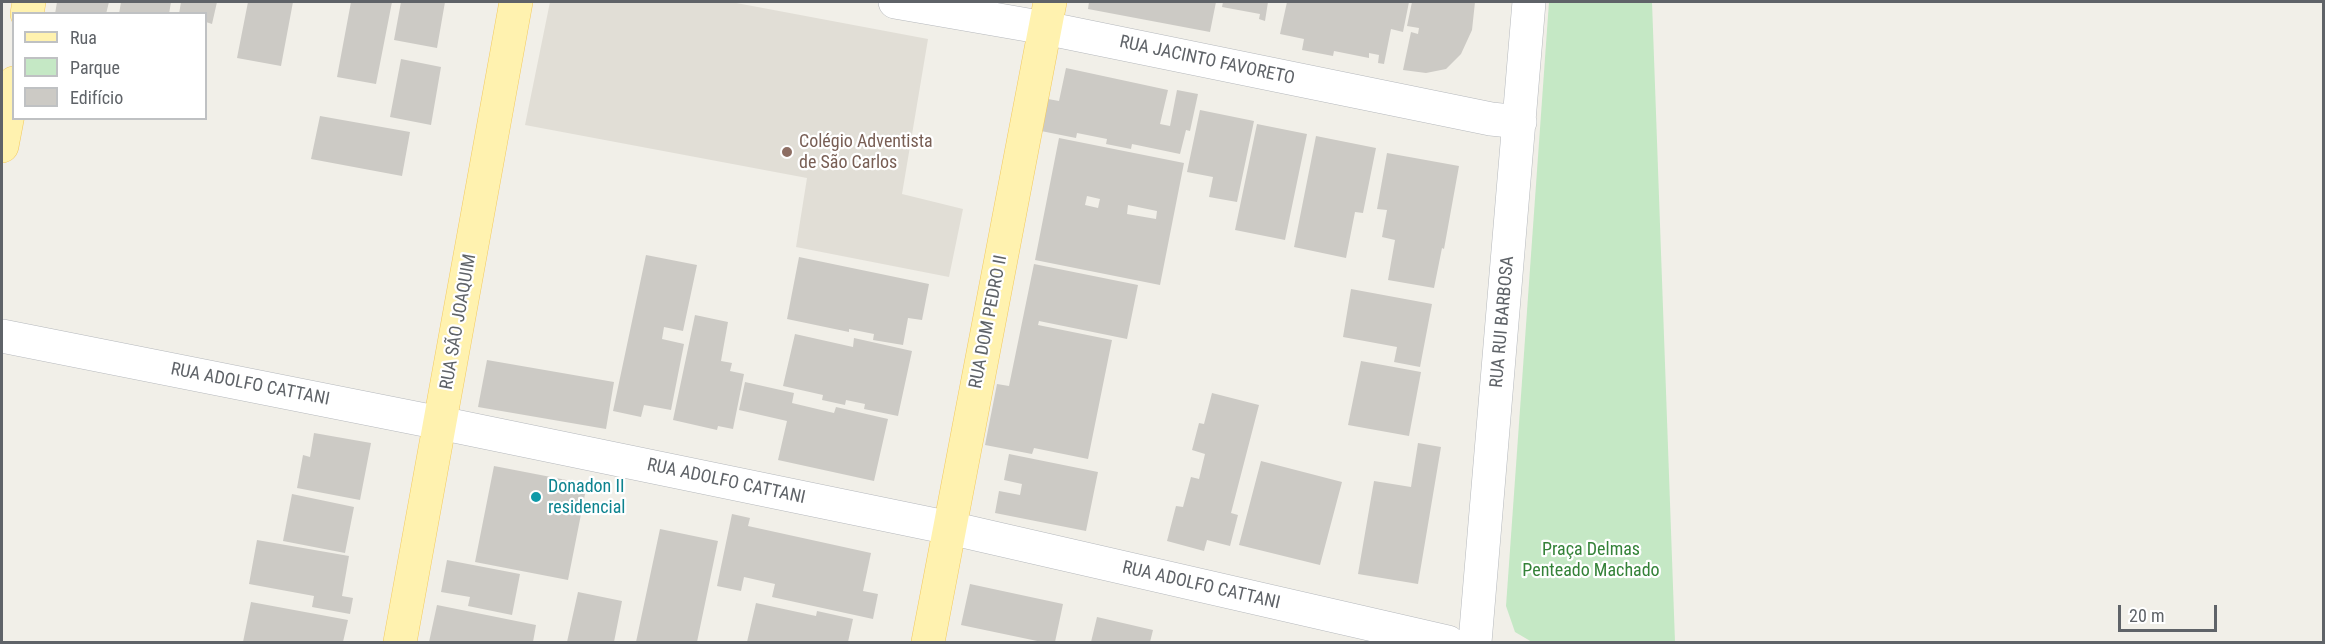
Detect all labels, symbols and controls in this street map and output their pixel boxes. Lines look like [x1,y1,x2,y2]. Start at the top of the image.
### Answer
legend [12,12,207,120]
text: Rua [70,27,97,48]
street label: RUA JACINTO FAVORETO [1117,32,1297,90]
text: Parque [70,57,120,78]
text: Edifício [70,87,123,108]
place label: Colégio Adventista de São Carlos [799,131,933,174]
marker: Colégio Adventista de São Carlos [780,145,794,159]
street label: RUA SÃO JOAQUIM [436,253,482,391]
street label: RUA DOM PEDRO II [965,253,1013,391]
street label: RUA RUI BARBOSA [1486,255,1520,389]
street label: RUA ADOLFO CATTANI [169,359,331,411]
street label: RUA ADOLFO CATTANI [645,455,807,509]
place label: Donadon II residencial [548,476,625,518]
marker: Donadon II residencial [529,490,543,504]
park label: Praça Delmas Penteado Machado [1522,539,1660,582]
street label: RUA ADOLFO CATTANI [1120,557,1282,615]
scale bar [2121,593,2220,631]
text: 20 m [2129,605,2164,626]

